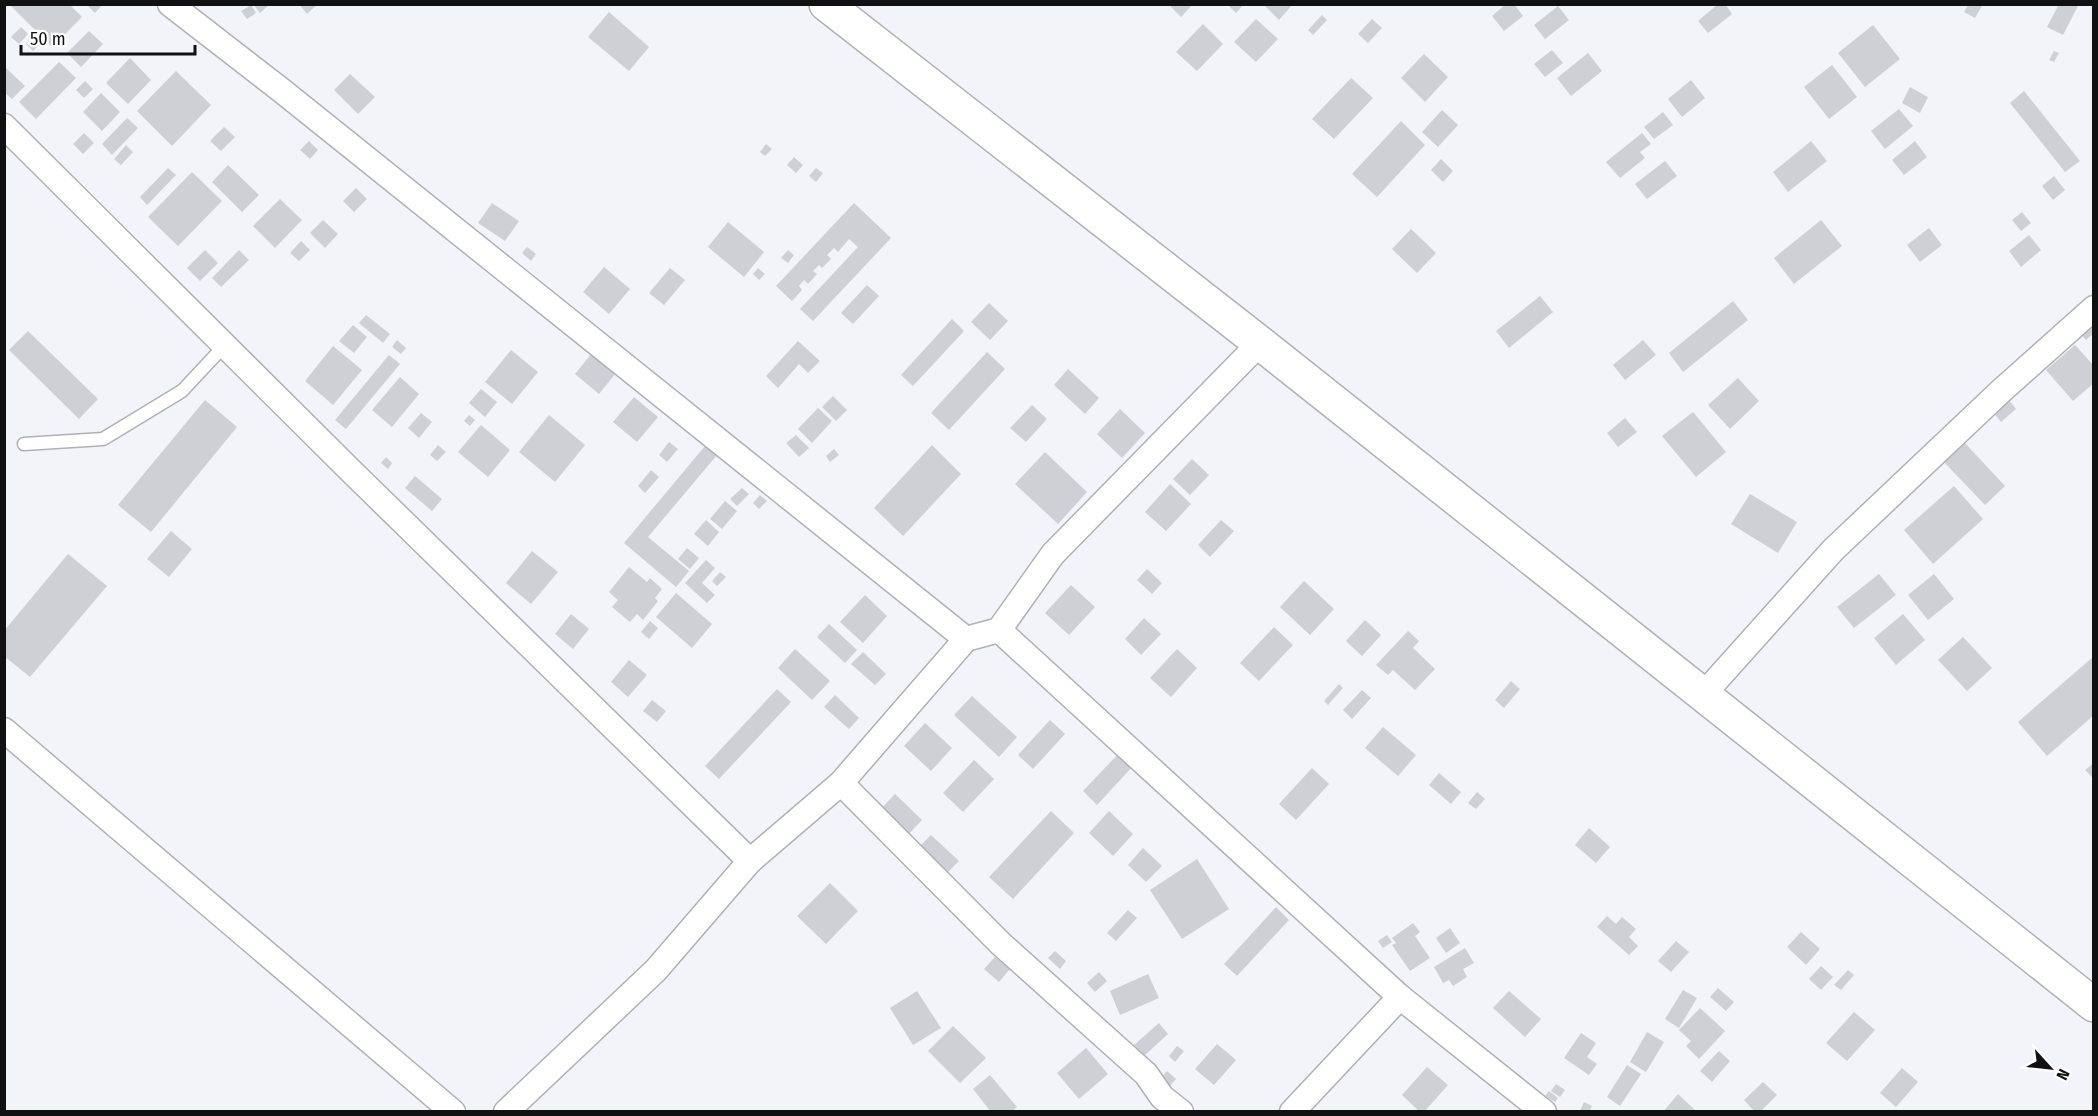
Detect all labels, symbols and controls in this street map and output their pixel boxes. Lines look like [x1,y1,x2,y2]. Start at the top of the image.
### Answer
scale bar [21,18,195,56]
text: 50 m [30,28,66,50]
north arrow [2020,1038,2080,1098]
text: N [2052,1066,2074,1083]

